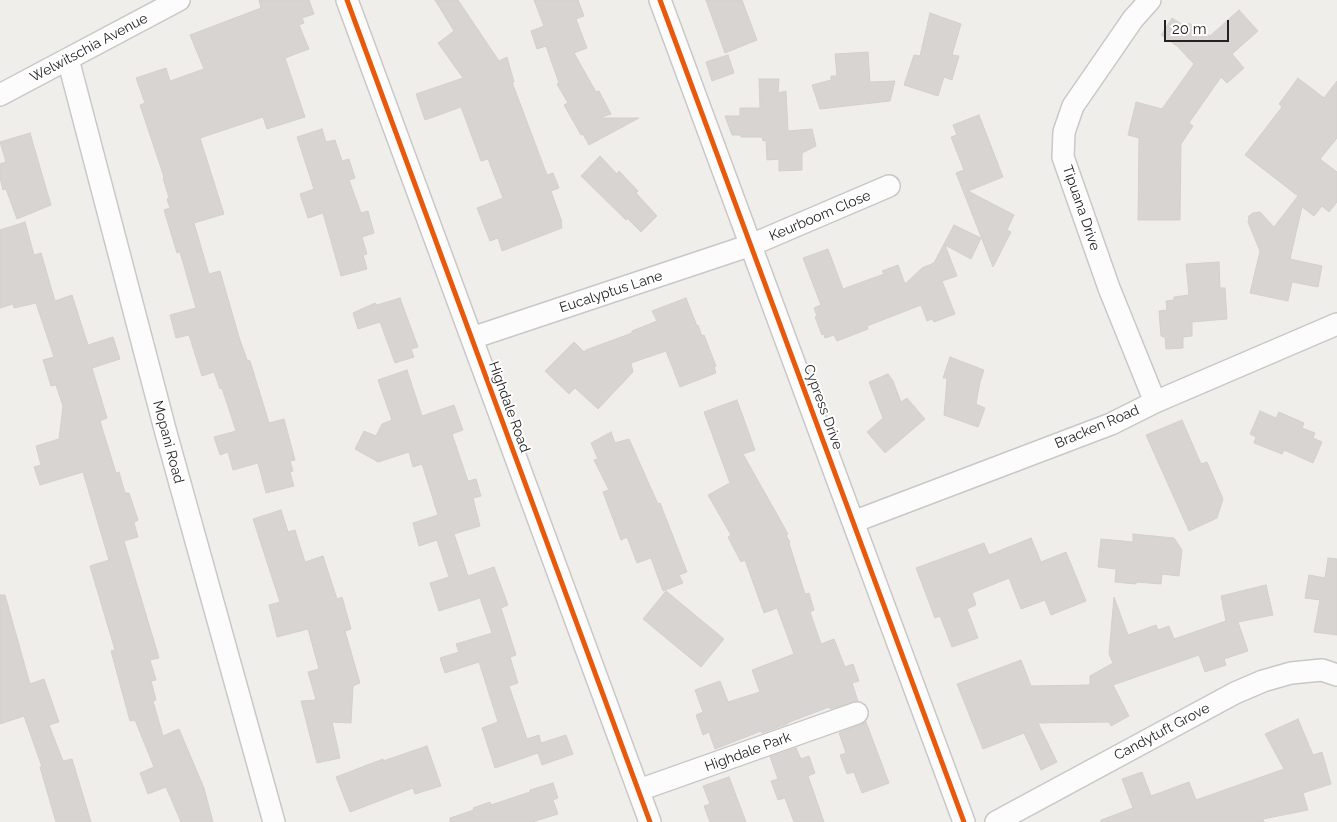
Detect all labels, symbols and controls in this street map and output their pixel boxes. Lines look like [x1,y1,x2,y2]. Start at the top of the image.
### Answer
street label: Welwitschia Avenue [27,10,151,86]
scale bar [1167,10,1232,42]
text: 20 m [1172,20,1207,38]
street label: Tipuana Drive [1059,163,1103,253]
street label: Keurboom Close [767,187,873,245]
street label: Eucalyptus Lane [557,267,665,317]
street label: Highdale Road [485,359,533,455]
street label: Cypress Drive [800,362,846,452]
street label: Mopani Road [149,399,187,485]
street label: Bracken Road [1052,402,1142,452]
street label: Candytuft Grove [1111,700,1213,764]
street label: Highdale Park [703,729,793,775]

